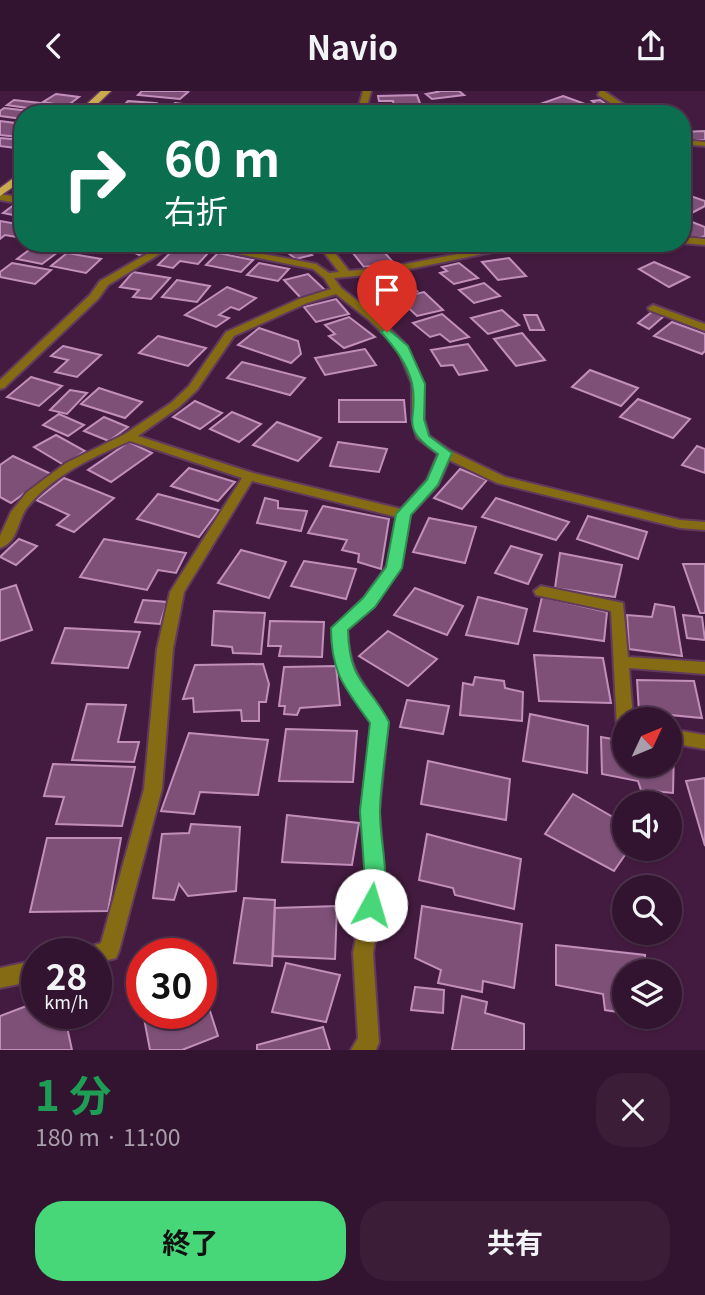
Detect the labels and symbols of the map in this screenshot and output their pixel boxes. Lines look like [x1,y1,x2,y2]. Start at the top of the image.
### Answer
pin [357,260,417,332]
north arrow [612,707,682,777]
position arrow [334,868,408,942]
speed limit sign: 30 [126,938,217,1029]

